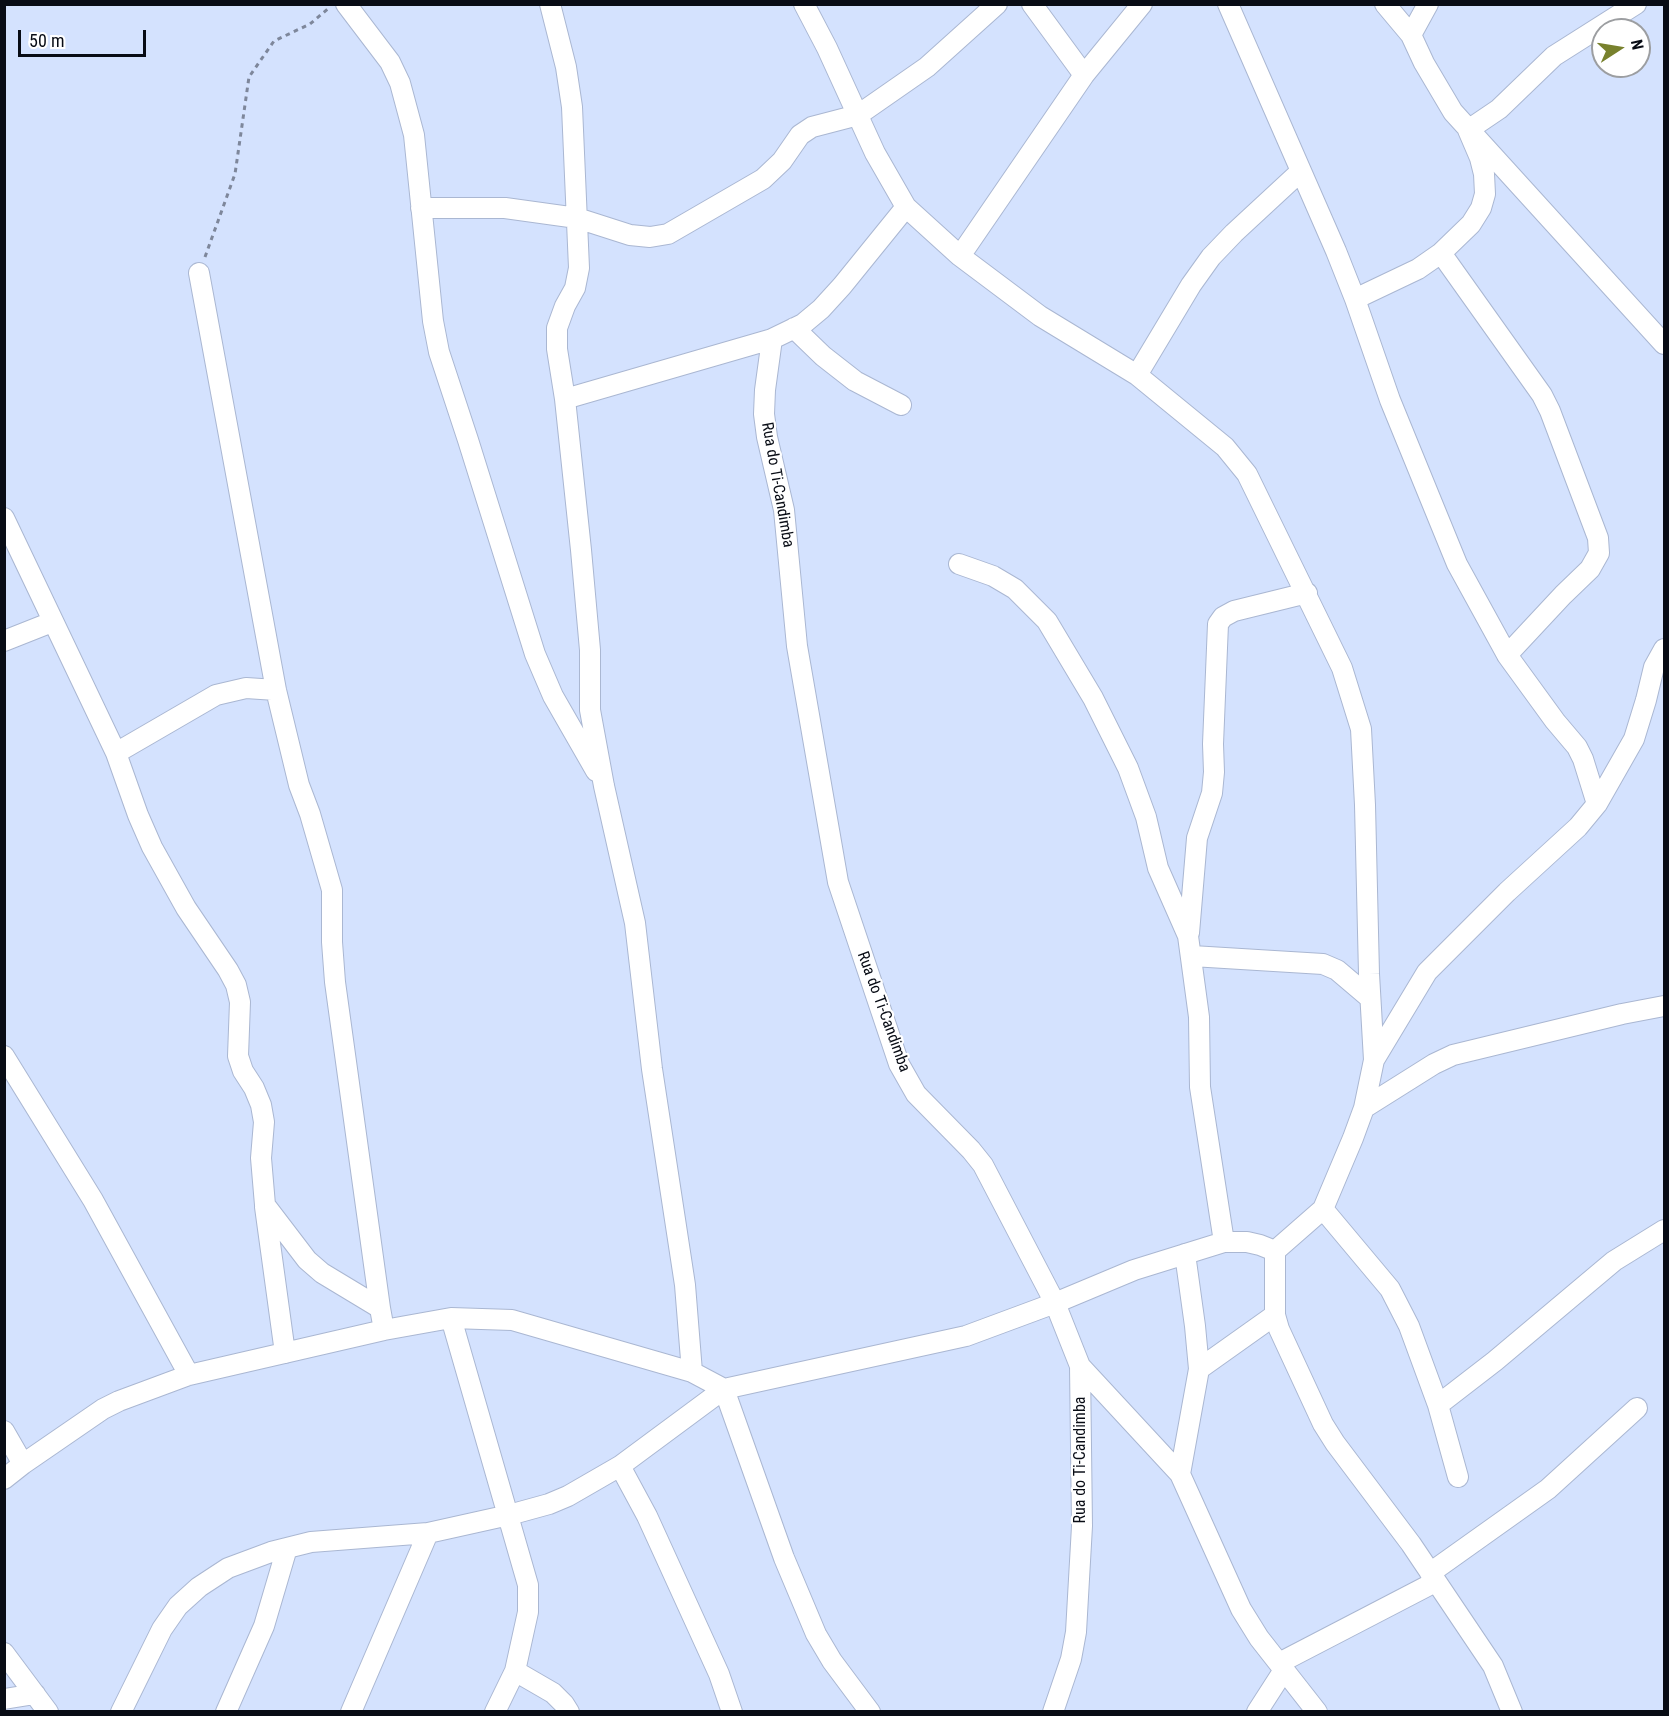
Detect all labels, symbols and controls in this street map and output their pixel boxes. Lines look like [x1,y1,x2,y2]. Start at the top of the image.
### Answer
scale bar [21,18,148,56]
north arrow [1591,18,1651,78]
text: 50 m [29,30,64,51]
text: N [1627,38,1647,51]
street label: Rua do Ti-Candimba [757,421,797,549]
street label: Rua do Ti-Candimba [852,949,914,1075]
street label: Rua do Ti-Candimba [1071,1397,1091,1523]

